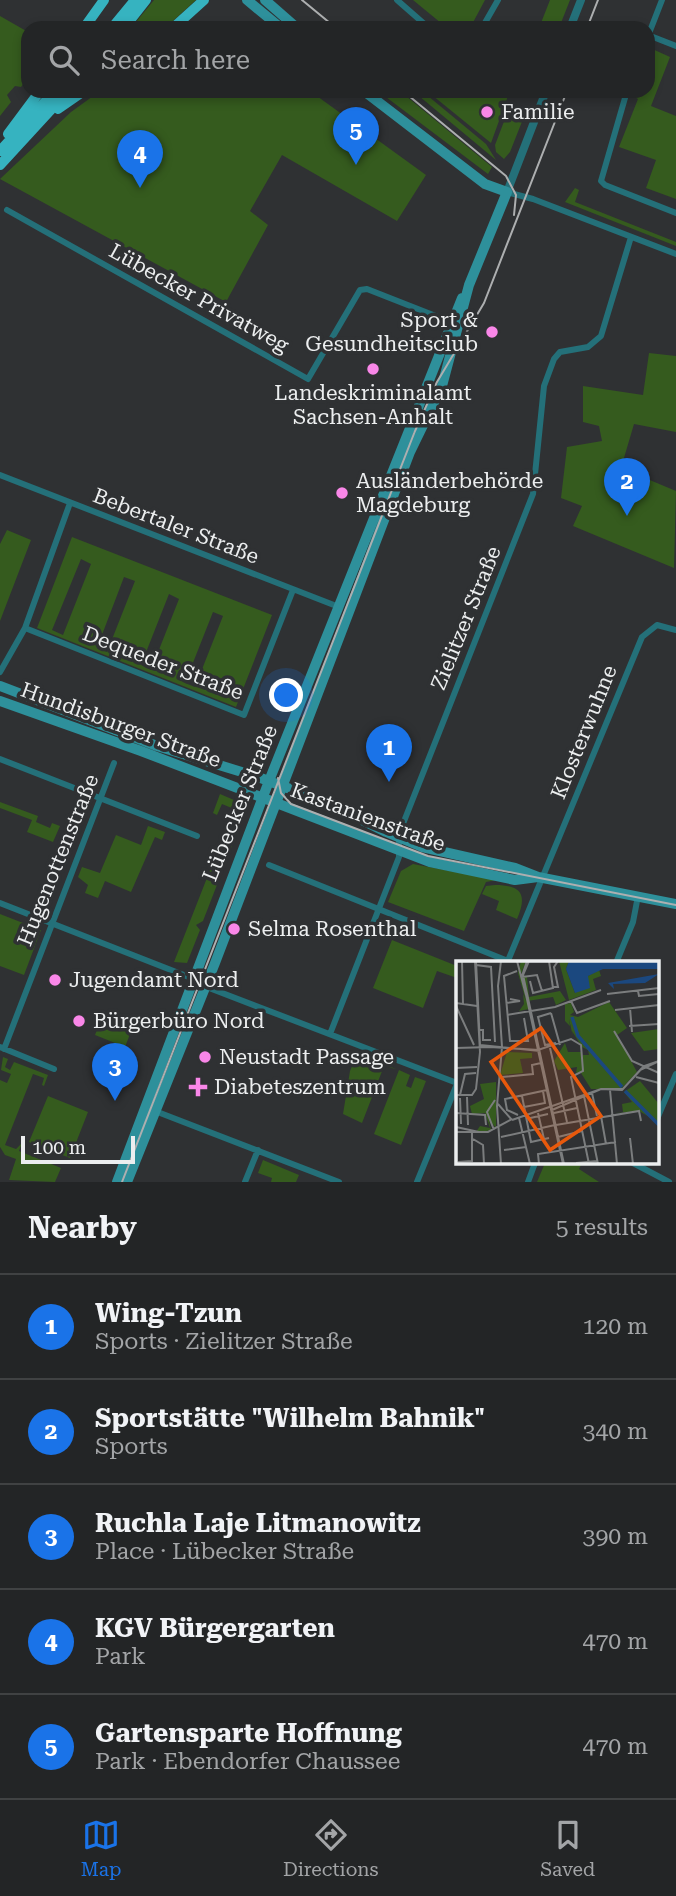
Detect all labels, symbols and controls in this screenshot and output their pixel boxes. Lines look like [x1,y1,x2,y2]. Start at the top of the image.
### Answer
search box [21,21,655,98]
icon: search [45,41,83,79]
text: Search here [101,45,250,75]
place label: Familie [501,100,575,124]
marker: Familie [479,104,495,120]
pin: 5 [333,107,379,165]
pin: 4 [117,130,163,188]
street label: Lübecker Privatweg [105,239,293,357]
place label: Sport & Gesundheitsclub [305,308,478,356]
marker: Sport & Gesundheitsclub [484,324,500,340]
marker: Landeskriminalamt Sachsen-Anhalt [365,361,381,377]
place label: Landeskriminalamt Sachsen-Anhalt [274,381,472,429]
pin: 2 [604,458,650,516]
place label: Ausländerbehörde Magdeburg [356,469,543,517]
street label: Bebertaler Straße [90,483,262,569]
marker: Ausländerbehörde Magdeburg [334,485,350,501]
street label: Zielitzer Straße [426,543,506,693]
street label: Dequeder Straße [79,621,247,705]
street label: Klosterwuhne [546,662,622,802]
street label: Hundisburger Straße [18,678,224,772]
your location [269,678,303,712]
street label: Lübecker Straße [198,721,282,885]
pin: 1 [366,724,412,782]
street label: Hugenottenstraße [13,771,103,949]
street label: Kastanienstraße [287,778,449,856]
place label: Selma Rosenthal [248,917,417,941]
marker: Selma Rosenthal [226,921,242,937]
inset map [456,961,658,1164]
place label: Jugendamt Nord [69,968,239,992]
marker: Jugendamt Nord [47,972,63,988]
place label: Bürgerbüro Nord [93,1009,265,1033]
marker: Bürgerbüro Nord [71,1013,87,1029]
pin: 3 [92,1043,138,1101]
place label: Neustadt Passage [219,1045,394,1069]
marker: Neustadt Passage [197,1049,213,1065]
place label: Diabeteszentrum [214,1075,386,1099]
marker: Diabeteszentrum [188,1077,208,1097]
scale bar [21,1133,135,1165]
text: 100 m [32,1136,86,1159]
text: Nearby [28,1210,137,1245]
text: 5 results [556,1214,648,1241]
text: Wing-Tzun [95,1298,242,1328]
text: 1 [45,1313,57,1340]
text: 120 m [583,1313,648,1340]
text: Sports · Zielitzer Straße [95,1328,353,1355]
text: Sportstätte "Wilhelm Bahnik" [95,1403,485,1433]
text: 2 [45,1418,57,1445]
text: 340 m [583,1418,648,1445]
text: Sports [95,1433,168,1460]
text: Ruchla Laje Litmanowitz [95,1508,421,1538]
text: 3 [45,1523,57,1550]
text: 390 m [583,1523,648,1550]
text: Place · Lübecker Straße [95,1538,354,1565]
text: KGV Bürgergarten [95,1613,335,1643]
text: 4 [45,1628,57,1655]
text: 470 m [583,1628,648,1655]
text: Park [95,1643,146,1670]
text: Gartensparte Hoffnung [95,1718,402,1748]
text: 5 [45,1733,57,1760]
text: 470 m [583,1733,648,1760]
text: Park · Ebendorfer Chaussee [95,1748,400,1775]
tab: Map [81,1816,121,1881]
tab: Directions [283,1816,379,1881]
tab: Saved [540,1816,595,1881]

